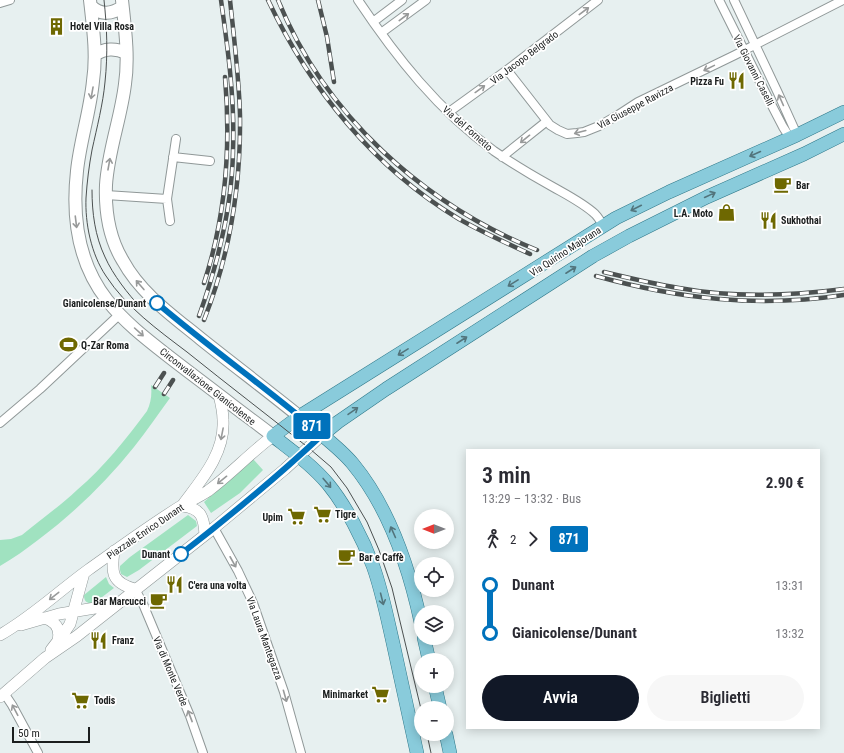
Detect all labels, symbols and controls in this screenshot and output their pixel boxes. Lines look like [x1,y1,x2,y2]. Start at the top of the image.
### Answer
one-way arrow [578,7,589,15]
one-way arrow [398,13,409,21]
building icon: Hotel Villa Rosa [47,16,67,36]
place label: Hotel Villa Rosa [70,21,134,32]
street label: Via Jacopo Belgrado [488,28,560,86]
street label: Via Giovanni Caselli [731,33,776,107]
one-way arrow [703,65,715,72]
restaurant icon: Pizza Fu [727,71,747,91]
place label: Pizza Fu [690,76,724,87]
street label: Via Giuseppe Ravizza [595,82,675,131]
one-way arrow [475,85,486,93]
one-way arrow [87,87,95,100]
one-way arrow [777,94,784,106]
street label: Via del Fornetto [441,104,495,153]
one-way arrow [574,129,587,136]
one-way arrow [519,134,530,143]
one-way arrow [749,151,761,158]
one-way arrow [106,158,114,171]
cafe icon: Bar [773,175,793,195]
place label: Bar [796,180,810,191]
one-way arrow [704,191,716,199]
shop icon: L.A. Moto [716,203,736,223]
one-way arrow [631,205,643,212]
place label: L.A. Moto [674,208,713,219]
restaurant icon: Sukhothai [758,210,778,230]
one-way arrow [72,215,80,228]
place label: Sukhothai [781,215,821,226]
street label: Via Quirino Majorana [528,224,603,279]
one-way arrow [565,265,577,273]
one-way arrow [508,279,519,287]
one-way arrow [136,280,145,291]
marker: Gianicolense/Dunant [149,295,165,311]
place label: Gianicolense/Dunant [63,298,146,309]
one-way arrow [134,327,144,336]
sports icon: Q-Zar Roma [58,335,78,355]
one-way arrow [456,336,468,344]
place label: Q-Zar Roma [81,340,129,351]
street label: Circonvallazione Gianicolense [158,346,258,427]
one-way arrow [397,348,409,356]
one-way arrow [347,407,358,415]
line badge: 871 [289,413,335,439]
text: 871 [301,418,323,434]
one-way arrow [217,427,225,440]
text: 3 min [482,463,531,488]
text: 2.90 € [766,474,804,492]
one-way arrow [216,475,227,484]
one-way arrow [322,478,331,489]
text: 13:29 – 13:32 · Bus [482,491,581,506]
street label: Piazzale Enrico Dunant [104,501,186,561]
supermarket icon: Tigre [312,504,332,524]
supermarket icon: Upim [286,507,306,527]
place label: Tigre [335,509,356,520]
north arrow [414,509,454,549]
map controls [414,509,454,741]
place label: Upim [262,512,283,523]
one-way arrow [389,527,396,539]
icon: walk [482,528,504,550]
icon: forward [522,528,544,550]
text: 871 [558,531,580,547]
text: 2 [510,532,516,547]
marker: Dunant [173,546,189,562]
cafe icon: Bar e Caffè [336,547,356,567]
place label: Dunant [142,548,170,560]
place label: Bar e Caffè [359,552,404,563]
one-way arrow [230,556,238,568]
button: locate [414,557,454,597]
restaurant icon: C'era una volta [165,575,185,595]
text: Dunant [512,576,554,594]
text: 13:31 [775,578,804,593]
place label: C'era una volta [188,580,247,591]
cafe icon: Bar Marcucci [149,591,169,611]
one-way arrow [48,592,59,601]
one-way arrow [379,593,387,606]
street label: Via Laura Mantegazza [244,595,285,681]
place label: Bar Marcucci [93,596,146,607]
button: layers [414,605,454,645]
text: Gianicolense/Dunant [512,624,637,642]
text: 13:32 [775,626,804,641]
restaurant icon: Franz [89,630,109,650]
place label: Franz [112,635,134,646]
street label: Via di Monte Verde [151,635,190,708]
button: + [414,653,454,693]
button: Avvia [482,675,639,721]
button: Biglietti [647,675,804,721]
supermarket icon: Minimarket [371,684,391,704]
one-way arrow [282,689,289,702]
place label: Minimarket [322,689,368,700]
supermarket icon: Todis [71,690,91,710]
place label: Todis [94,695,116,706]
button: − [414,701,454,741]
one-way arrow [11,704,18,716]
one-way arrow [186,711,193,723]
scale bar [12,725,90,744]
text: 50 m [18,727,40,740]

